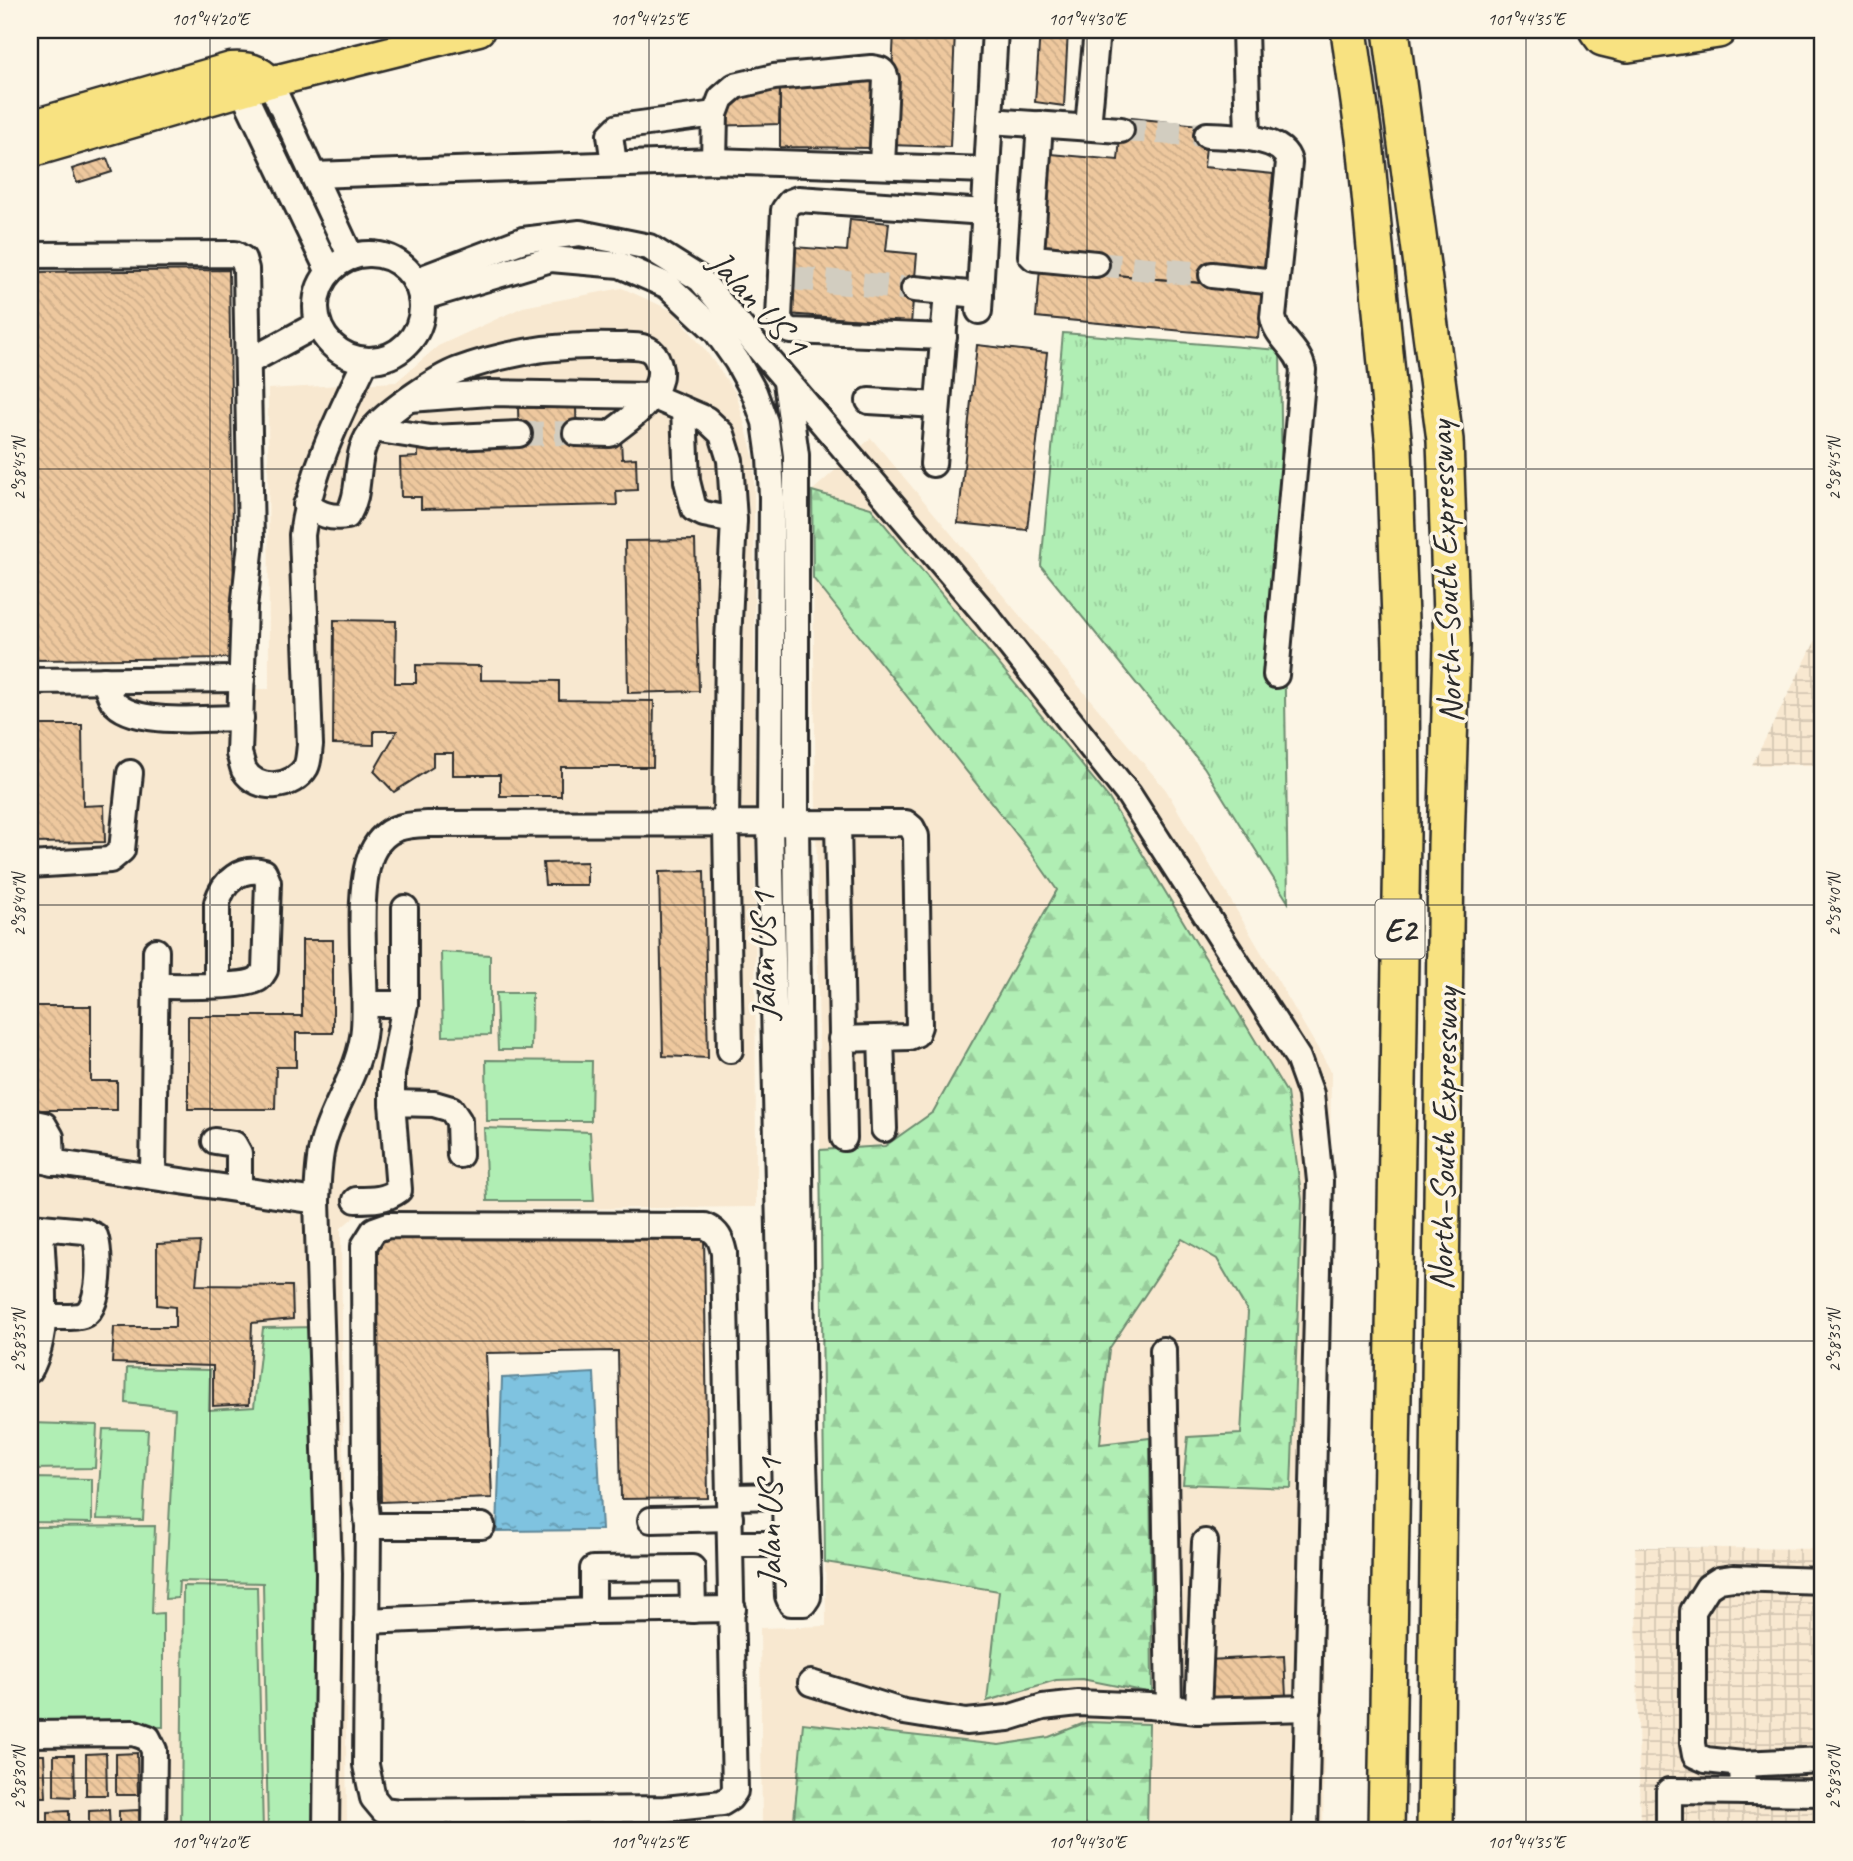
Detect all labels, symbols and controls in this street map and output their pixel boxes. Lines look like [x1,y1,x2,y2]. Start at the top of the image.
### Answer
text: 101°44'20"E [171,8,251,30]
text: 101°44'25"E [610,8,690,30]
text: 101°44'30"E [1048,8,1128,30]
text: 101°44'35"E [1487,8,1567,30]
street label: Jalan US 1 [698,239,820,368]
street label: North–South Expressway [1418,417,1473,724]
text: 2°58'45"N [8,434,30,500]
text: 2°58'45"N [1823,434,1845,500]
text: 2°58'40"N [8,870,30,936]
text: 2°58'40"N [1823,870,1845,936]
street label: Jalan US 1 [740,889,787,1022]
road number: E2 [1376,900,1424,959]
street label: North–South Expressway [1418,984,1469,1291]
text: 2°58'35"N [8,1306,30,1372]
text: 2°58'35"N [1823,1306,1845,1372]
street label: Jalan US 1 [747,1456,792,1588]
text: 2°58'30"N [8,1743,30,1809]
text: 2°58'30"N [1823,1743,1845,1809]
text: 101°44'20"E [171,1831,251,1853]
text: 101°44'25"E [610,1831,690,1853]
text: 101°44'30"E [1048,1831,1128,1853]
text: 101°44'35"E [1487,1831,1567,1853]

